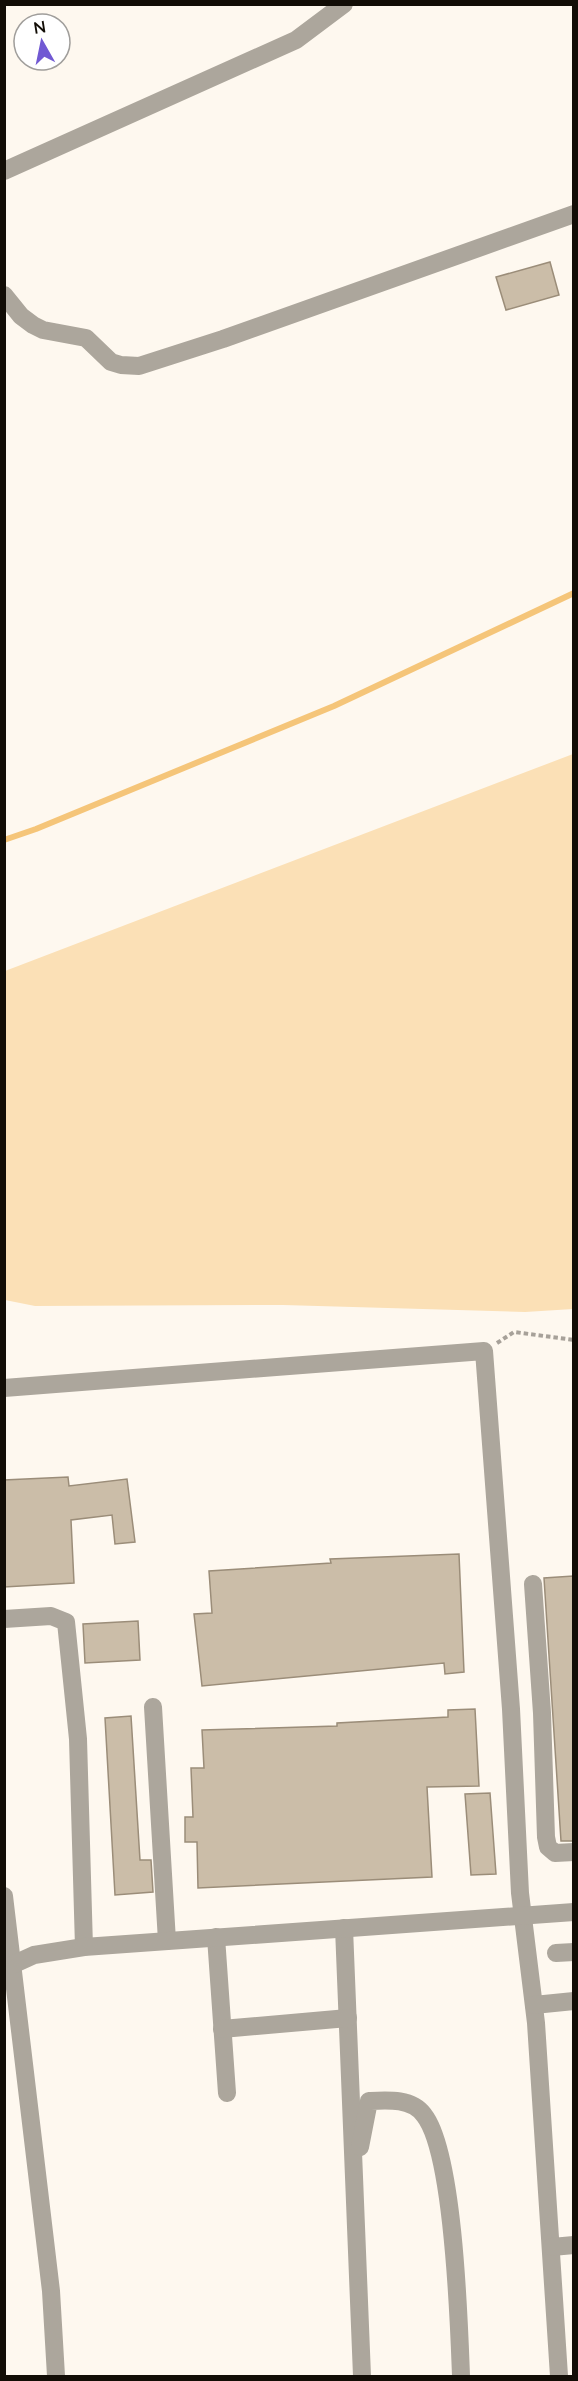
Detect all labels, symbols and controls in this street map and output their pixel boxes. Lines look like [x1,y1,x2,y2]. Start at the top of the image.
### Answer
north arrow [12,12,72,72]
text: N [32,16,47,37]

